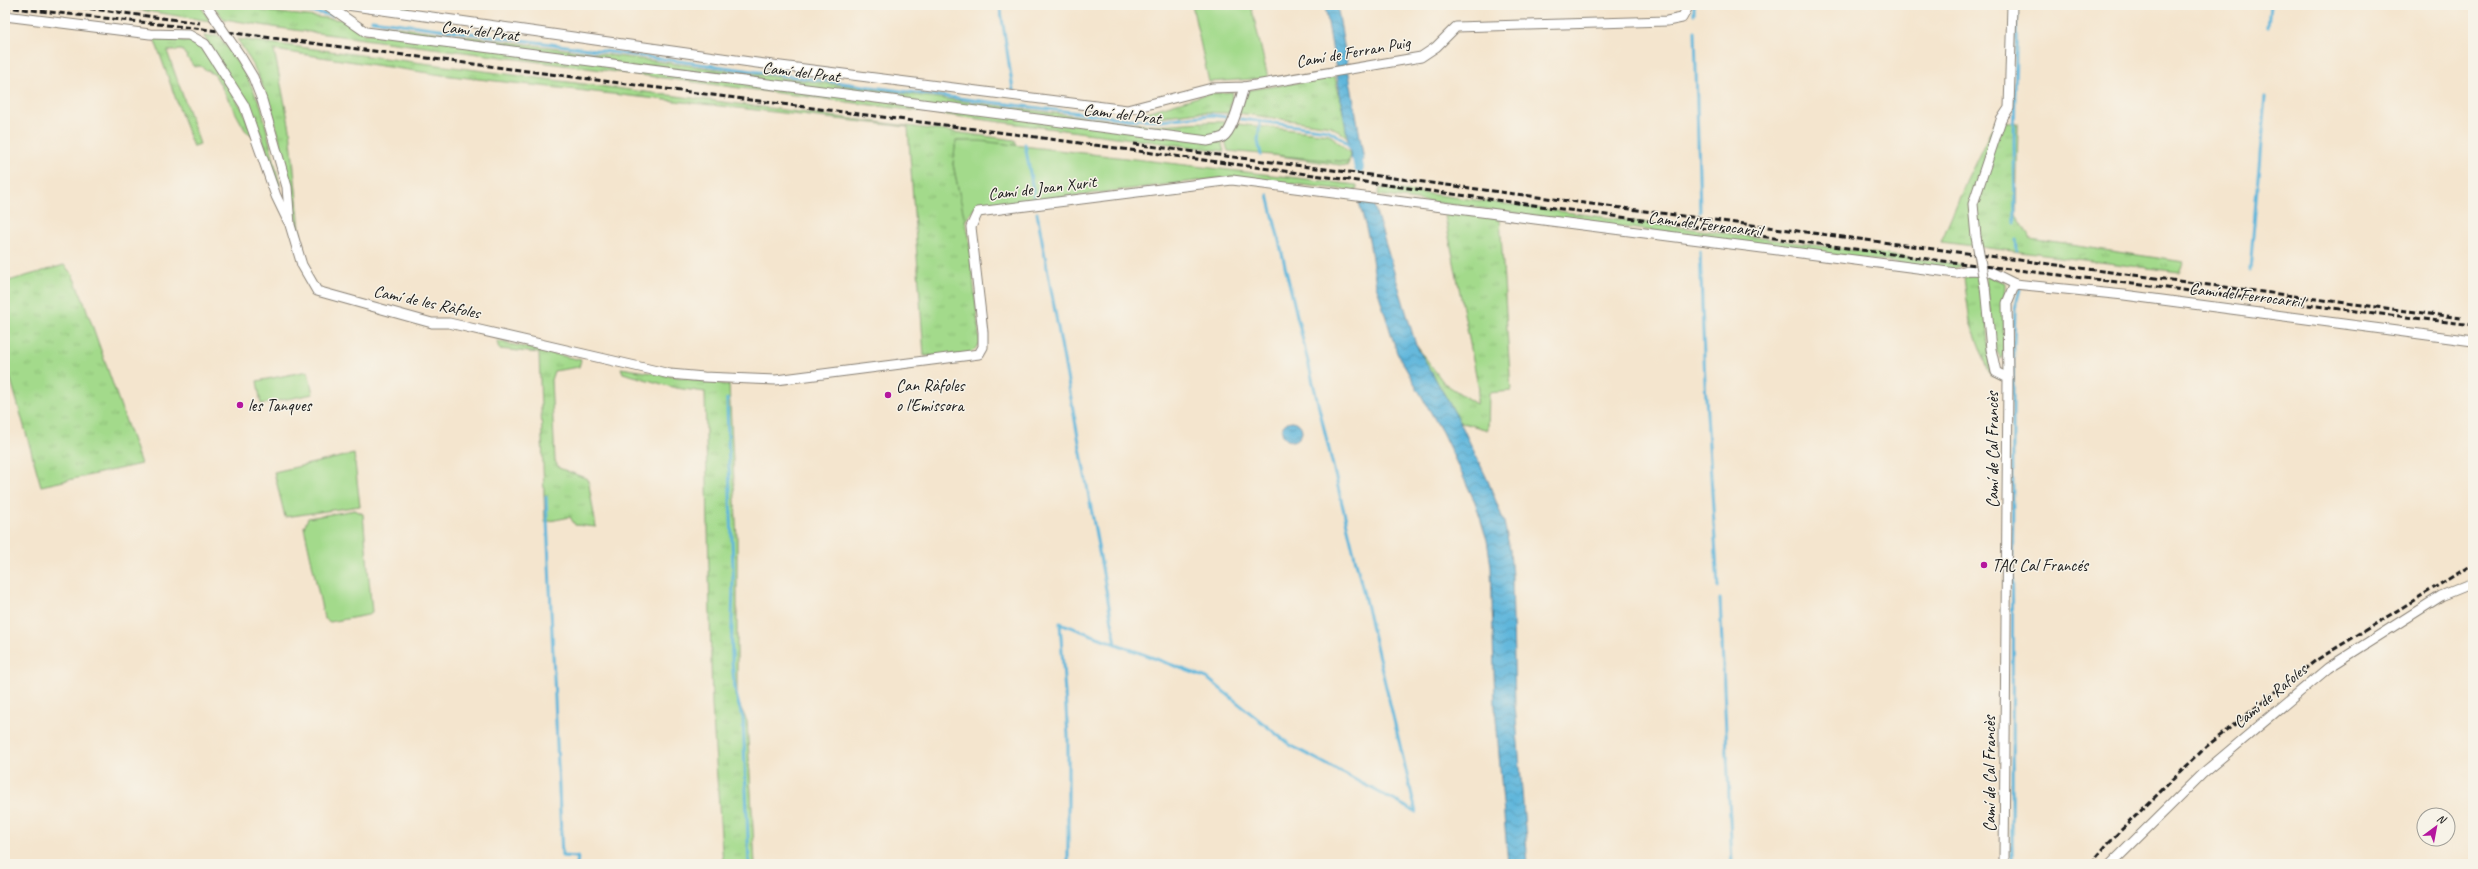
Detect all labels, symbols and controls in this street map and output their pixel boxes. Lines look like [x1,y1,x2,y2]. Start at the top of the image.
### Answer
street label: Camí del Prat [440,16,522,46]
street label: Camí de Ferran Puig [1294,31,1414,72]
street label: Camí del Prat [761,57,843,87]
street label: Camí del Prat [1082,99,1164,129]
street label: Camí de Joan Xurit [987,171,1100,205]
street label: Camí del Ferrocarril [1647,207,1766,242]
street label: Camí del Ferrocarril [2188,278,2307,313]
street label: Camí de les Ràfoles [372,280,484,324]
place label: Can Ràfoles o l'Emissora [896,375,966,416]
marker: Can Ràfoles o l'Emissora [883,390,893,400]
street label: Camí de Cal Francès [1982,390,2003,508]
place label: les Tanques [248,395,312,416]
marker: les Tanques [235,400,245,410]
place label: TAC Cal Francés [1992,555,2090,576]
marker: TAC Cal Francés [1979,560,1989,570]
street label: Camí de Rafoles [2229,658,2313,733]
street label: Camí de Cal Francès [1979,714,2000,832]
north arrow [2416,807,2456,847]
text: N [2435,811,2450,827]

